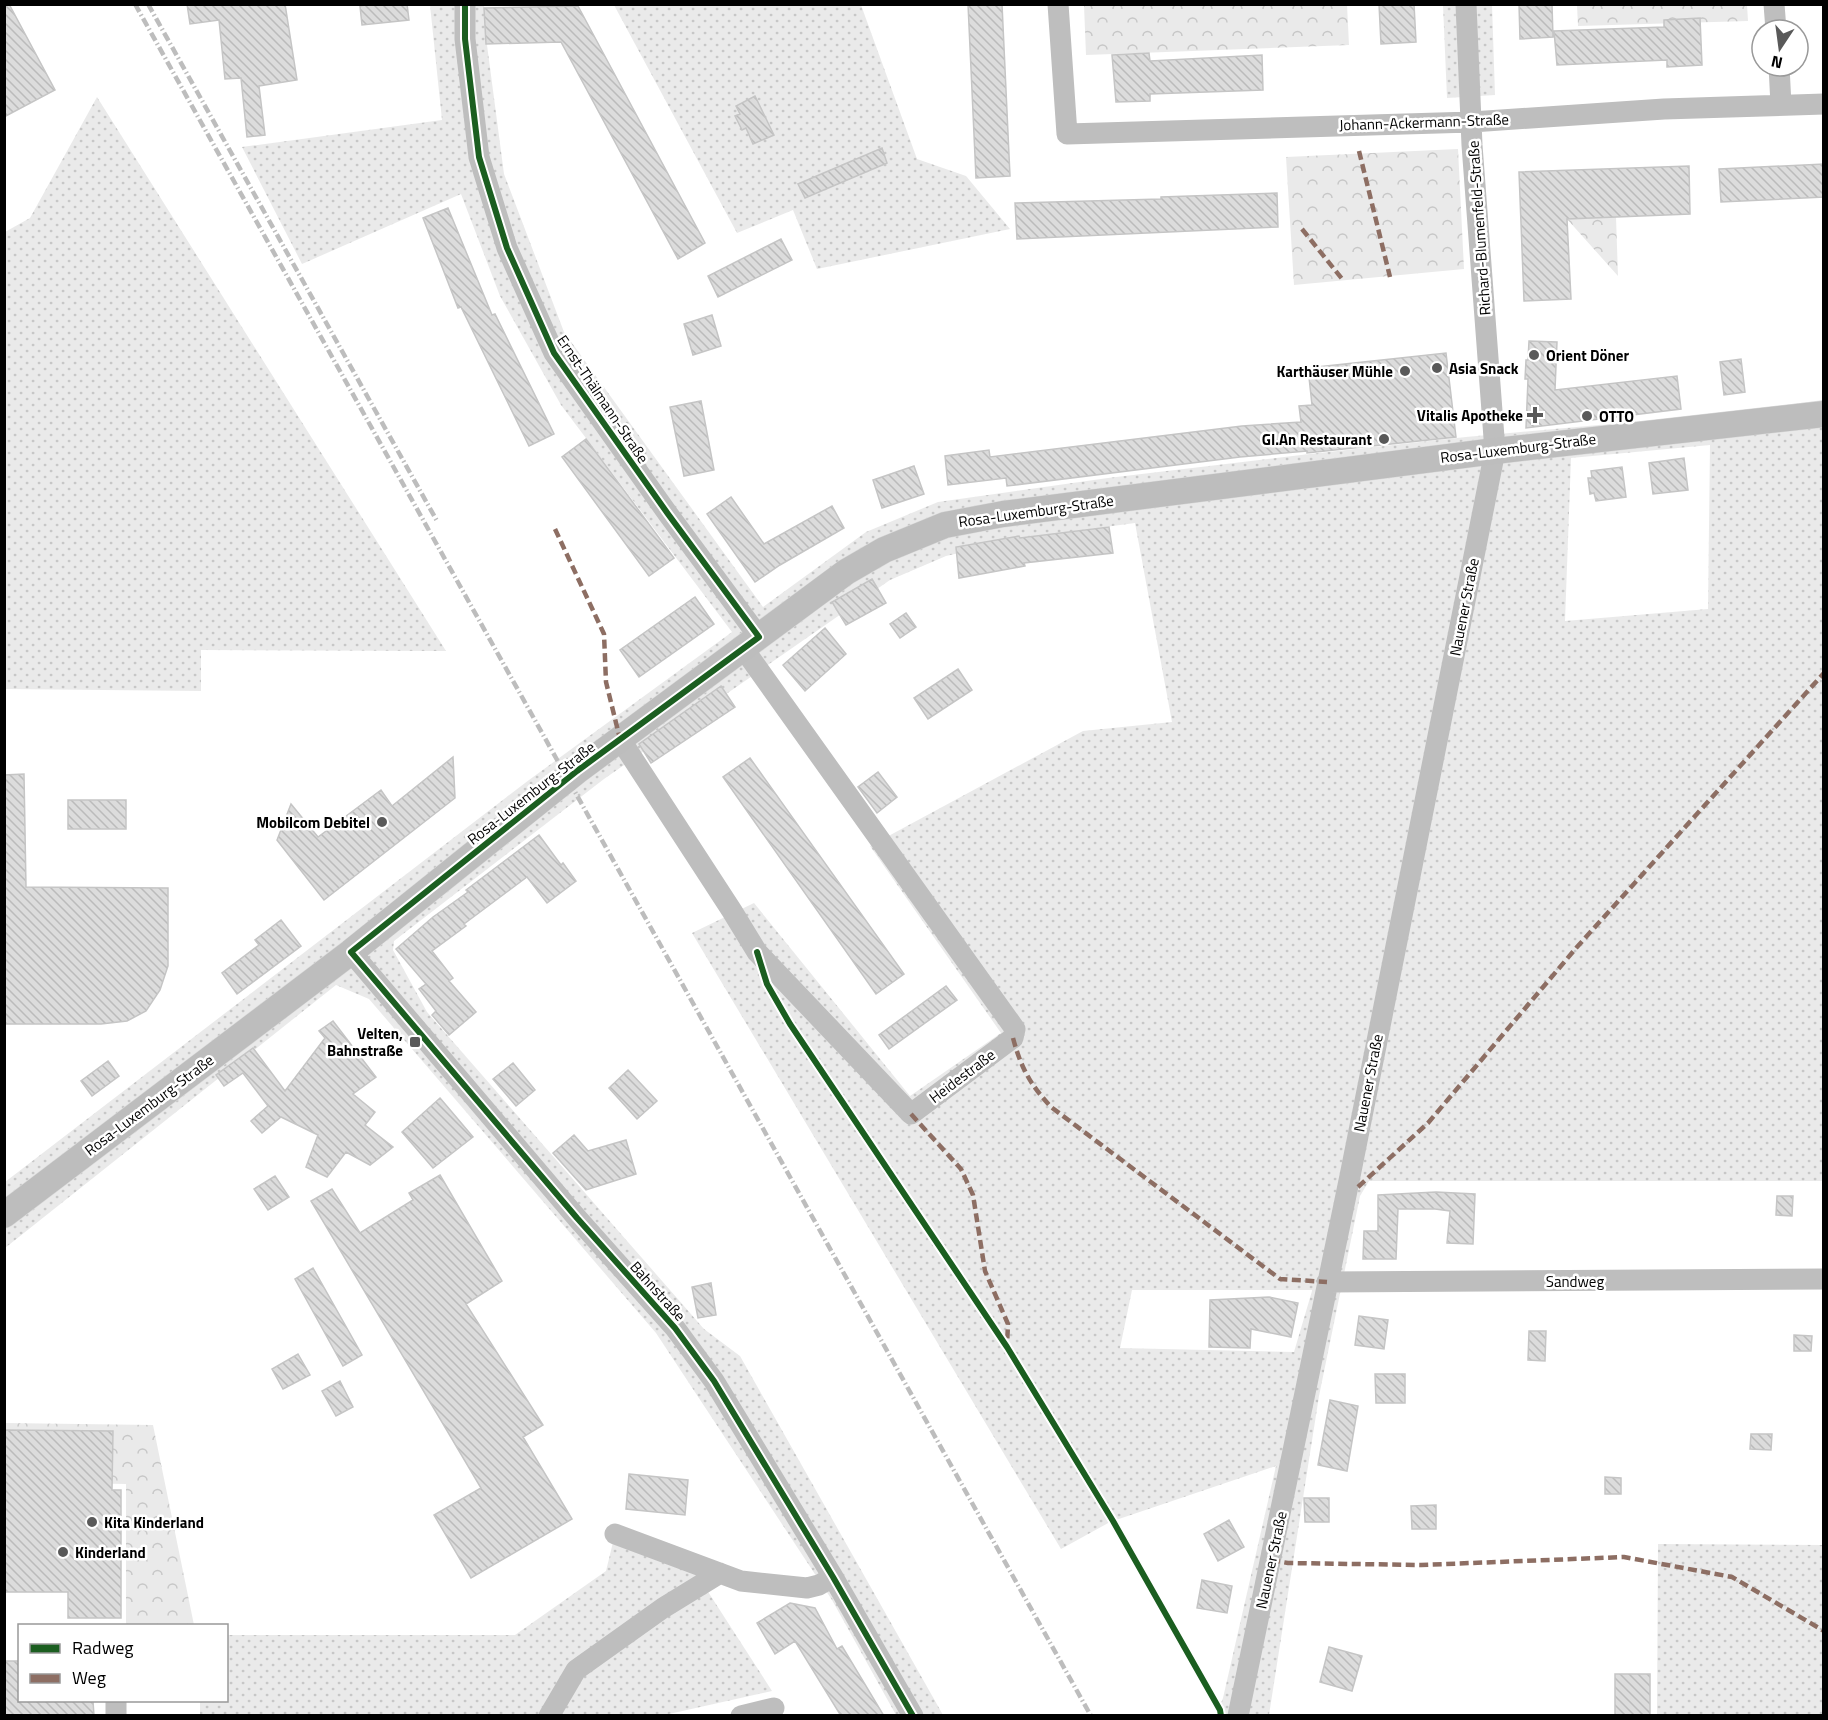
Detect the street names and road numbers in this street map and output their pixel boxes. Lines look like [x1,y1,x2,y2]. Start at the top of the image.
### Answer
street label: Johann-Ackermann-Straße [1339,108,1509,136]
street label: Richard-Blumenfeld-Straße [1461,140,1497,316]
street label: Ernst-Thälmann-Straße [551,330,655,468]
street label: Rosa-Luxemburg-Straße [1439,427,1597,469]
street label: Rosa-Luxemburg-Straße [957,489,1115,533]
street label: Nauener Straße [1443,556,1485,658]
street label: Rosa-Luxemburg-Straße [462,736,600,850]
street label: Nauener Straße [1347,1032,1389,1134]
street label: Heidestraße [924,1043,1000,1109]
street label: Rosa-Luxemburg-Straße [80,1049,218,1161]
street label: Bahnstraße [625,1256,691,1326]
street label: Sandweg [1546,1270,1604,1293]
street label: Nauener Straße [1249,1509,1293,1611]

